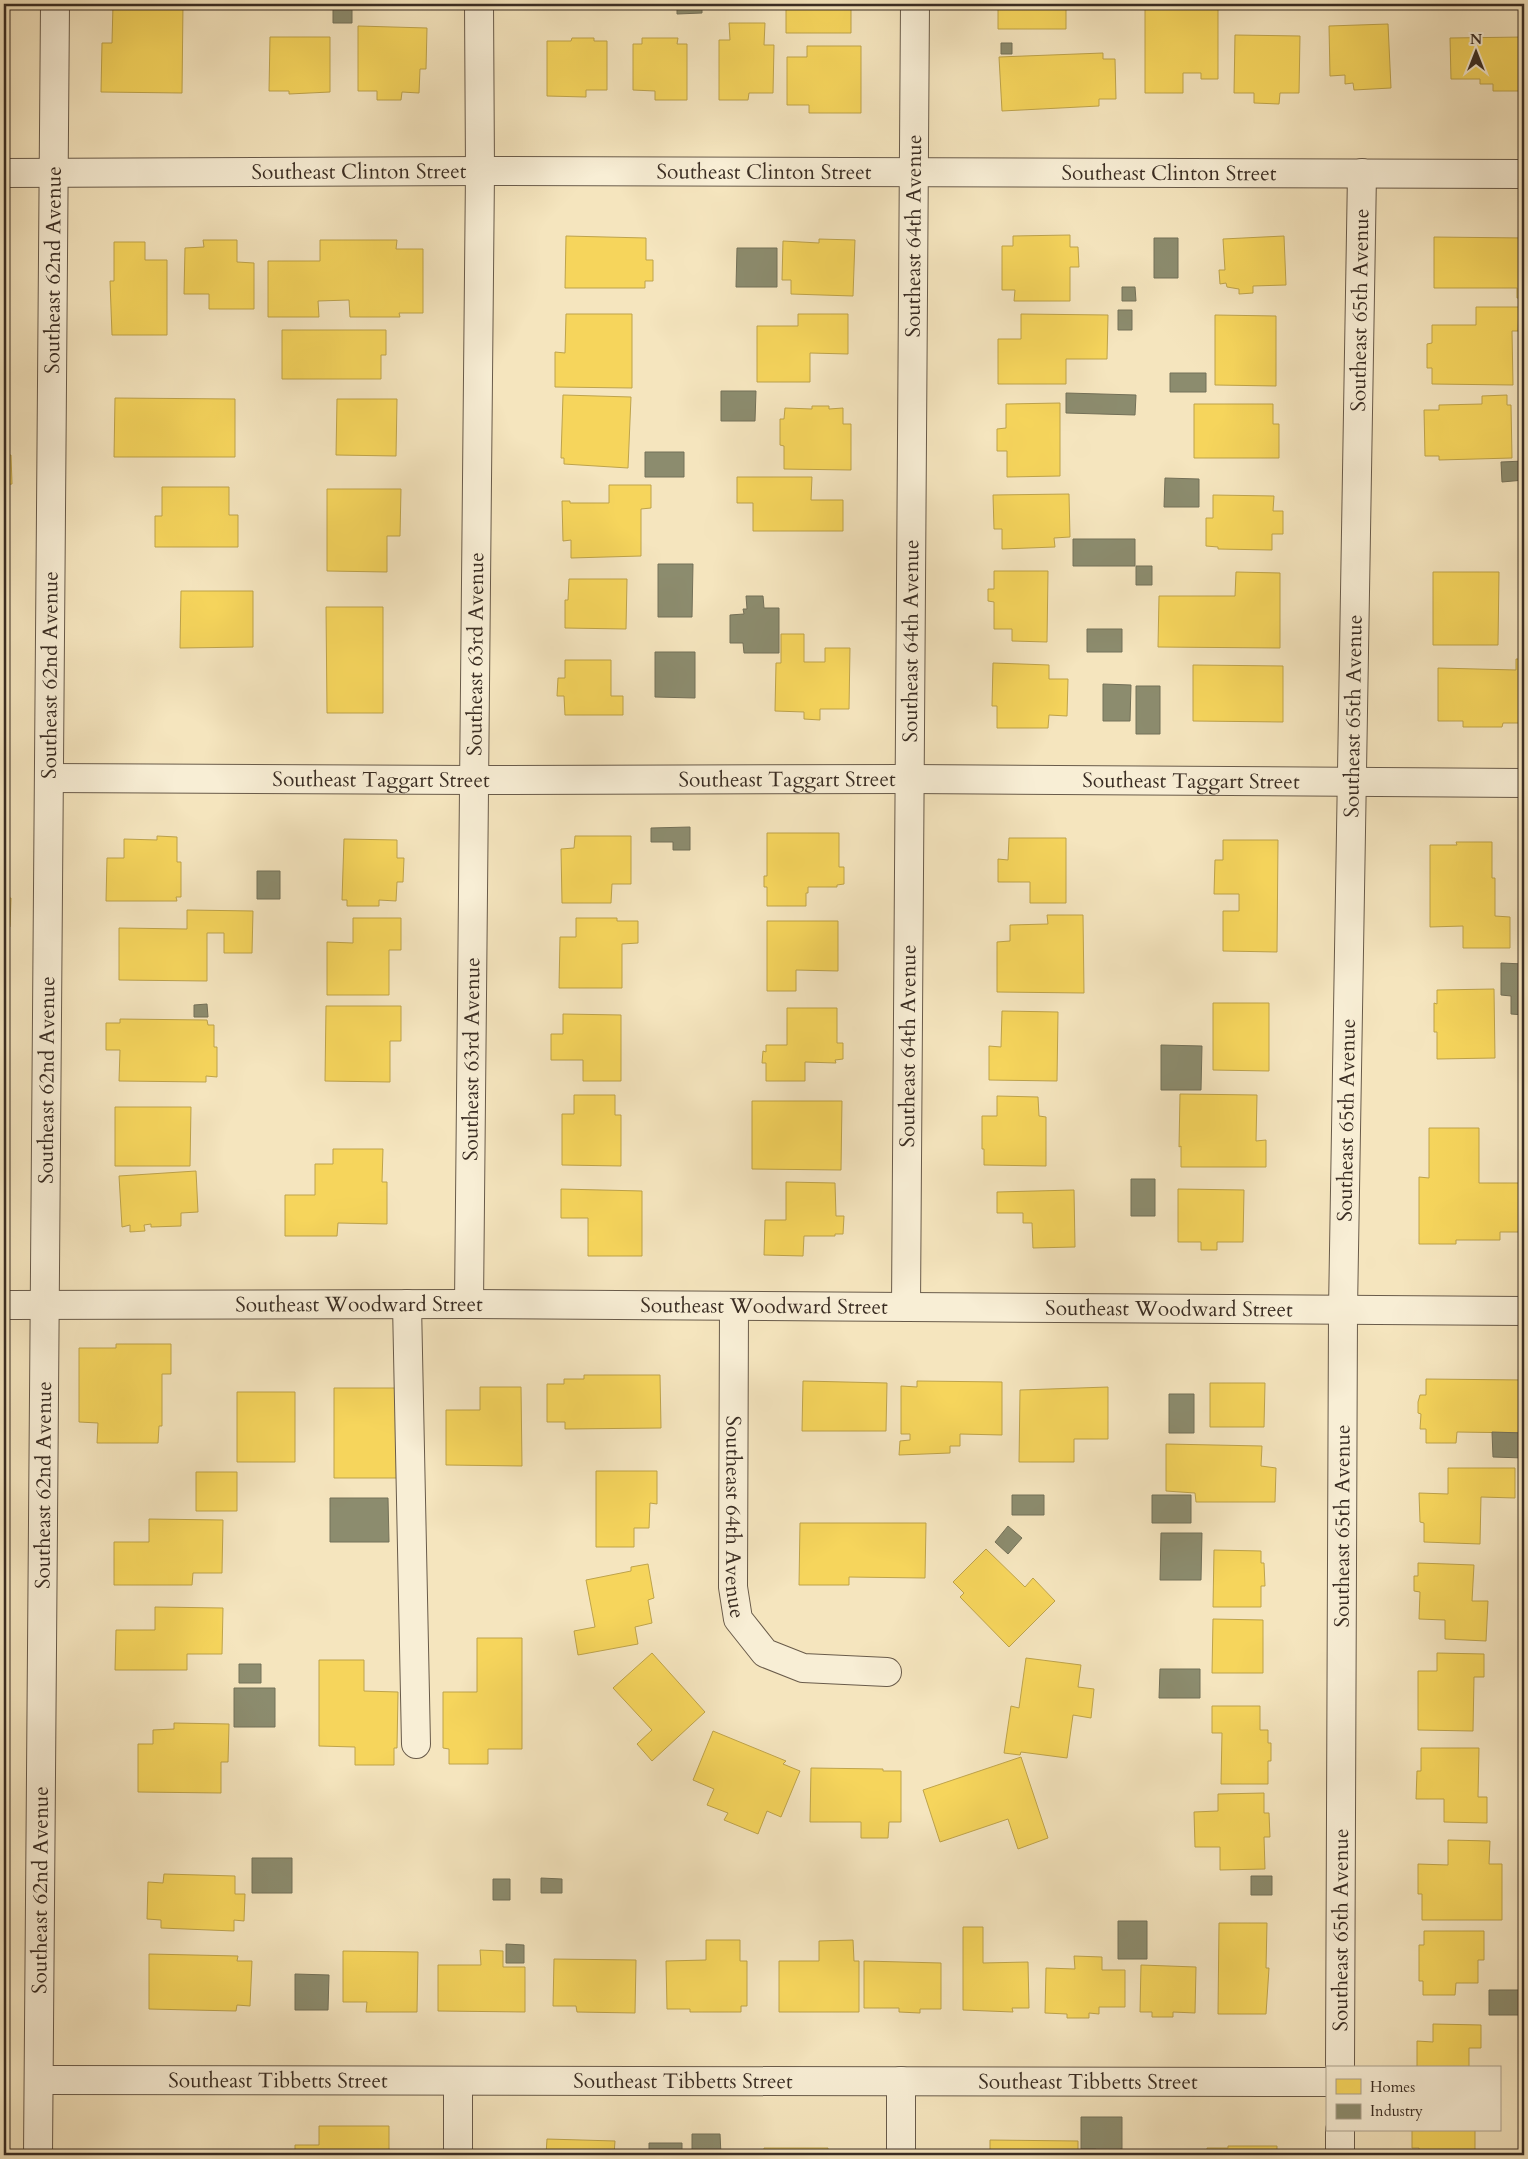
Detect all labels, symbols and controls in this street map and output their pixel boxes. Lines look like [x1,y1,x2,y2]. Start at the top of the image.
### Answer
north arrow [1450,28,1500,78]
text: N [1470,30,1482,49]
street label: Southeast 64th Avenue [898,134,929,338]
street label: Southeast Clinton Street [251,157,467,186]
street label: Southeast Clinton Street [656,157,872,187]
street label: Southeast Clinton Street [1061,158,1277,188]
street label: Southeast 62nd Avenue [38,166,68,374]
street label: Southeast 65th Avenue [1344,208,1376,412]
street label: Southeast 64th Avenue [895,539,926,743]
street label: Southeast 63rd Avenue [460,552,491,756]
street label: Southeast 62nd Avenue [34,571,65,779]
street label: Southeast 65th Avenue [1337,614,1369,818]
street label: Southeast Taggart Street [272,765,490,795]
street label: Southeast Taggart Street [678,765,896,794]
street label: Southeast Taggart Street [1082,766,1300,796]
street label: Southeast 64th Avenue [893,944,923,1148]
street label: Southeast 63rd Avenue [456,957,487,1161]
street label: Southeast 62nd Avenue [31,976,62,1184]
street label: Southeast 65th Avenue [1330,1018,1362,1222]
street label: Southeast Woodward Street [235,1289,483,1319]
street label: Southeast Woodward Street [640,1291,888,1321]
street label: Southeast Woodward Street [1045,1293,1293,1324]
street label: Southeast 62nd Avenue [28,1381,59,1589]
street label: Southeast 64th Avenue [718,1415,752,1620]
street label: Southeast 65th Avenue [1327,1424,1357,1628]
street label: Southeast 62nd Avenue [25,1786,55,1994]
street label: Southeast 65th Avenue [1326,1828,1355,2032]
street label: Southeast Tibbetts Street [168,2066,388,2095]
street label: Southeast Tibbetts Street [573,2066,793,2096]
legend [1326,2066,1500,2132]
street label: Southeast Tibbetts Street [978,2067,1198,2096]
text: Homes [1370,2077,1415,2097]
text: Industry [1370,2101,1423,2121]

